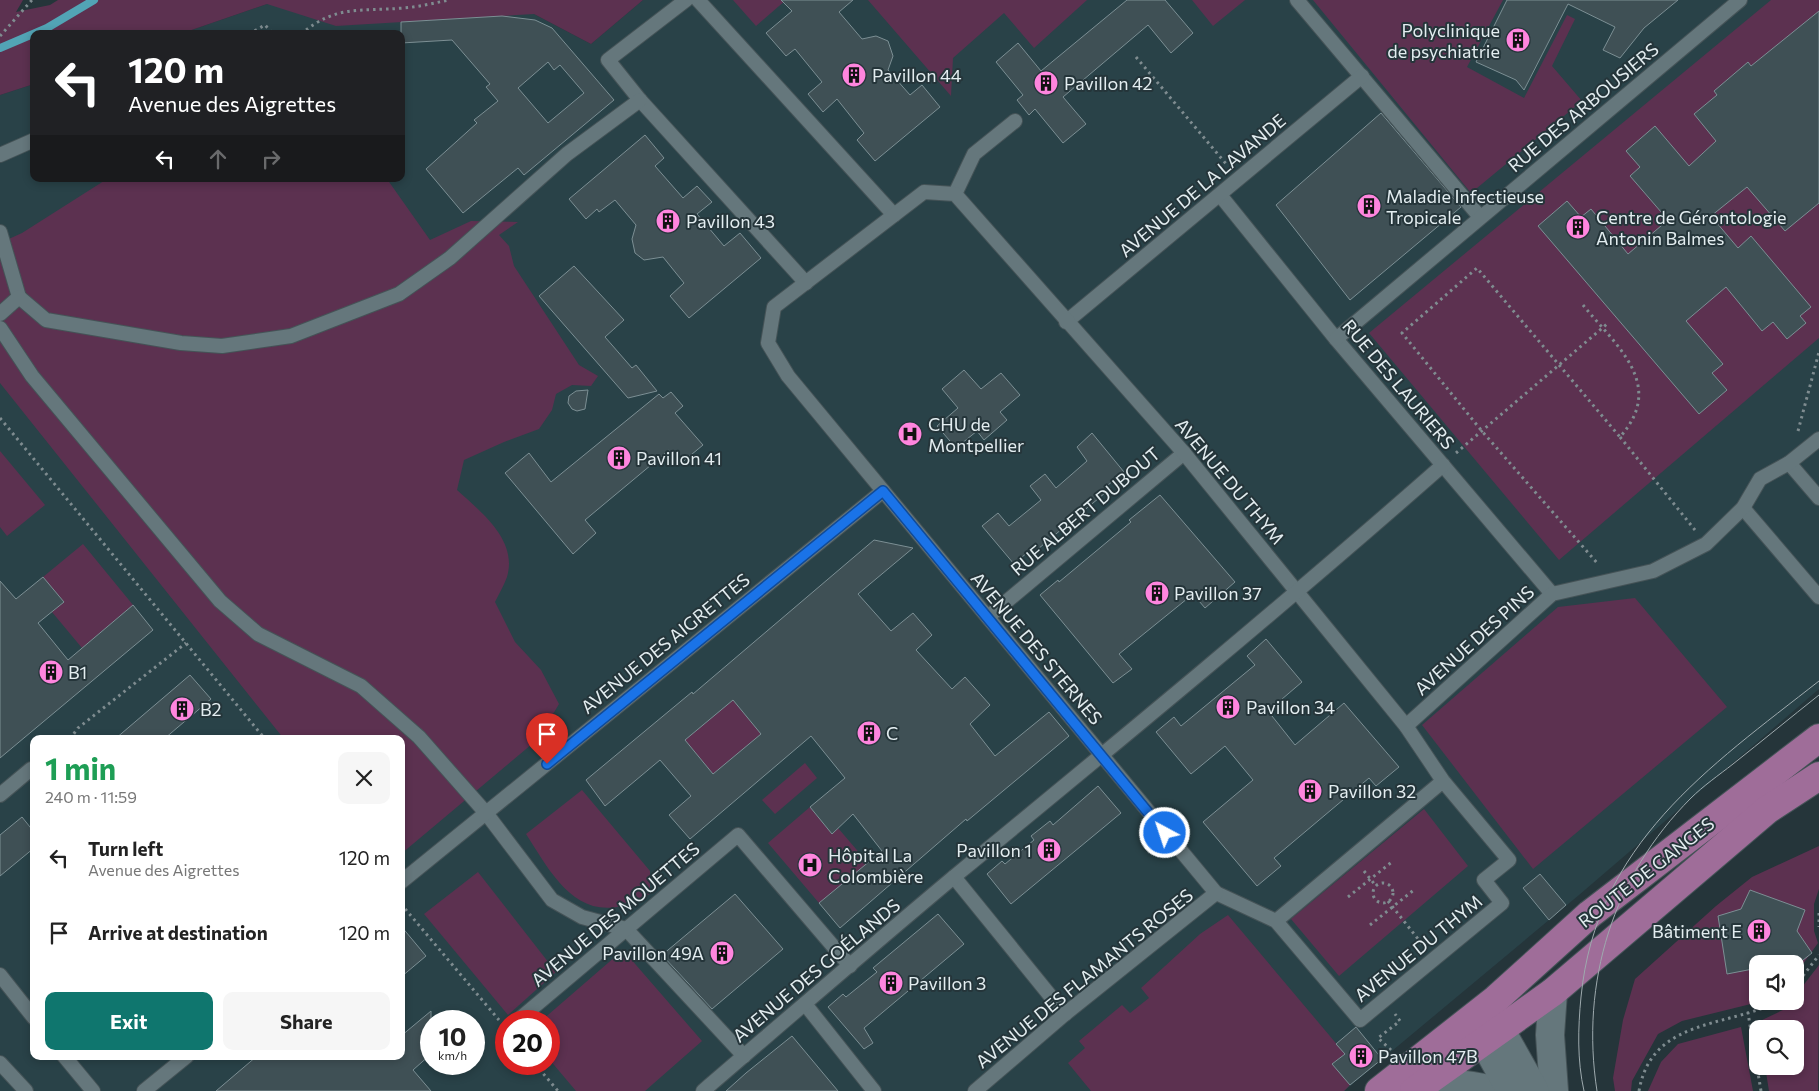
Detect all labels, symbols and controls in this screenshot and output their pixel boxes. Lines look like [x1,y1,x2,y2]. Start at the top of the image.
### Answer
place label: Polyclinique de psychiatrie [1387,19,1500,62]
building icon: Polyclinique de psychiatrie [1505,27,1531,53]
street label: RUE DES ARBOUSIERS [1503,38,1663,176]
text: 120 m [128,47,224,90]
icon: left [45,50,110,115]
building icon: Pavillon 44 [841,62,867,88]
place label: Pavillon 44 [872,64,962,86]
building icon: Pavillon 42 [1033,70,1059,96]
place label: Pavillon 42 [1064,72,1153,94]
text: Avenue des Aigrettes [128,90,336,117]
street label: AVENUE DE LA LAVANDE [1114,109,1290,261]
icon: left [151,145,179,173]
icon: ahead [204,145,232,173]
icon: right [257,145,285,173]
place label: Maladie Infectieuse Tropicale [1386,185,1544,228]
building icon: Maladie Infectieuse Tropicale [1356,193,1382,219]
place label: Centre de Gérontologie Antonin Balmes [1596,206,1787,249]
building icon: Pavillon 43 [655,208,681,234]
place label: Pavillon 43 [686,210,775,232]
building icon: Centre de Gérontologie Antonin Balmes [1565,214,1591,240]
street label: RUE DES LAURIERS [1338,315,1460,453]
place label: CHU de Montpellier [928,413,1024,456]
street label: AVENUE DU THYM [1171,413,1289,549]
hospital icon: CHU de Montpellier [897,421,923,447]
street label: RUE ALBERT DUBOUT [1006,442,1164,580]
building icon: Pavillon 41 [606,445,632,471]
place label: Pavillon 41 [636,447,722,469]
street label: AVENUE DES STERNES [967,567,1107,729]
street label: AVENUE DES AIGRETTES [576,568,754,718]
building icon: Pavillon 37 [1144,580,1170,606]
street label: AVENUE DES PINS [1410,581,1538,699]
place label: Pavillon 37 [1174,582,1262,604]
building icon: B1 [38,659,64,685]
place label: B1 [68,661,87,683]
building icon: Pavillon 34 [1215,694,1241,720]
building icon: B2 [169,696,195,722]
place label: Pavillon 34 [1246,696,1335,718]
place label: B2 [200,698,222,720]
pin [526,713,568,764]
icon: arrive [533,720,561,748]
building icon: C [856,720,882,746]
place label: C [886,722,898,744]
text: 1 min [45,749,116,786]
button: close [338,752,390,804]
building icon: Pavillon 32 [1297,778,1323,804]
place label: Pavillon 32 [1328,780,1416,802]
text: 240 m · 11:59 [45,787,137,806]
position arrow [1138,806,1190,858]
street label: ROUTE DE GANGES [1574,812,1718,932]
text: Turn left [88,837,163,860]
street label: AVENUE DES MOUETTES [526,837,704,991]
building icon: Pavillon 1 [1036,837,1062,863]
place label: Pavillon 1 [956,839,1032,861]
icon: left [45,844,73,872]
place label: Hôpital La Colombière [828,844,923,887]
text: 120 m [339,846,390,869]
hospital icon: Hôpital La Colombière [797,852,823,878]
text: Avenue des Aigrettes [88,860,239,879]
street label: AVENUE DES FLAMANTS ROSES [971,884,1197,1072]
street label: AVENUE DU THYM [1350,890,1486,1006]
street label: AVENUE DES GOÉLANDS [728,894,904,1046]
building icon: Bâtiment E [1746,918,1772,944]
icon: arrive [45,919,73,947]
place label: Bâtiment E [1652,920,1742,942]
text: Arrive at destination [88,921,268,944]
text: 120 m [339,921,390,944]
building icon: Pavillon 49A [709,940,735,966]
place label: Pavillon 49A [602,942,704,964]
map controls [1749,955,1804,1075]
button: sound [1749,955,1804,1010]
building icon: Pavillon 3 [878,970,904,996]
place label: Pavillon 3 [908,972,986,994]
button: Exit [45,992,213,1050]
button: Share [223,992,390,1050]
speed limit sign: 20 [495,1010,560,1075]
button: search [1749,1020,1804,1075]
text: 10 [439,1021,466,1051]
building icon: Pavillon 47B [1348,1043,1374,1069]
place label: Pavillon 47B [1378,1045,1478,1067]
text: km/h [438,1048,467,1062]

